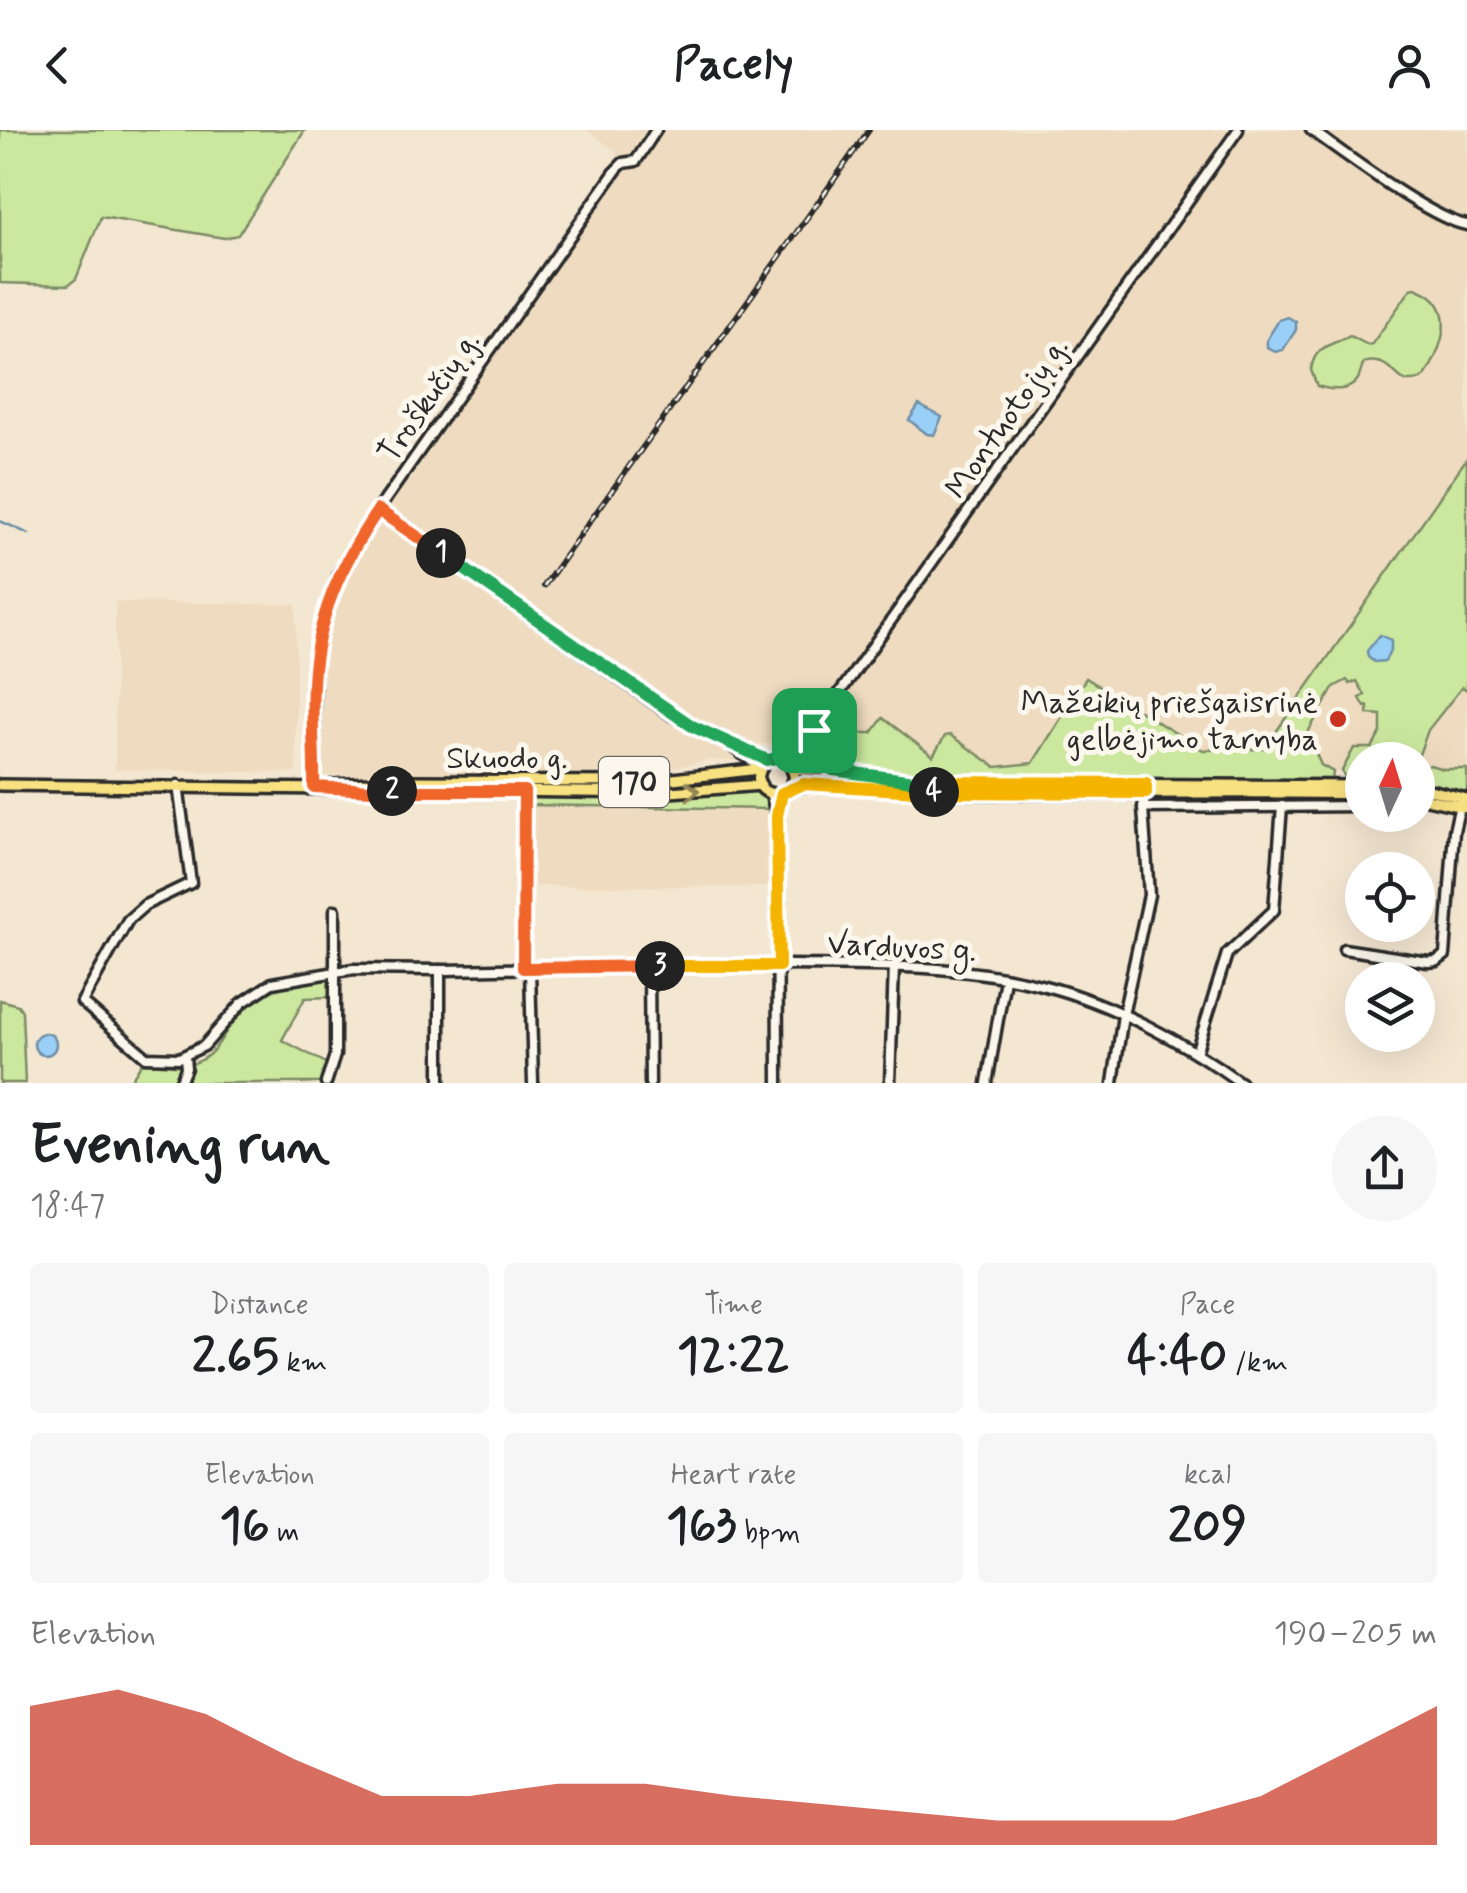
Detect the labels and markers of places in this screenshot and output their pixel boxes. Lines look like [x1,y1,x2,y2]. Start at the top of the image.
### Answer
pin: 1 [416,528,466,578]
place label: Mažeikių priešgaisrinė gelbėjimo tarnyba [1021,682,1318,761]
pin [772,688,857,773]
marker: Mažeikių priešgaisrinė gelbėjimo tarnyba [1327,708,1349,730]
pin: 2 [367,766,417,816]
pin: 4 [909,767,959,817]
pin: 3 [635,941,685,991]

